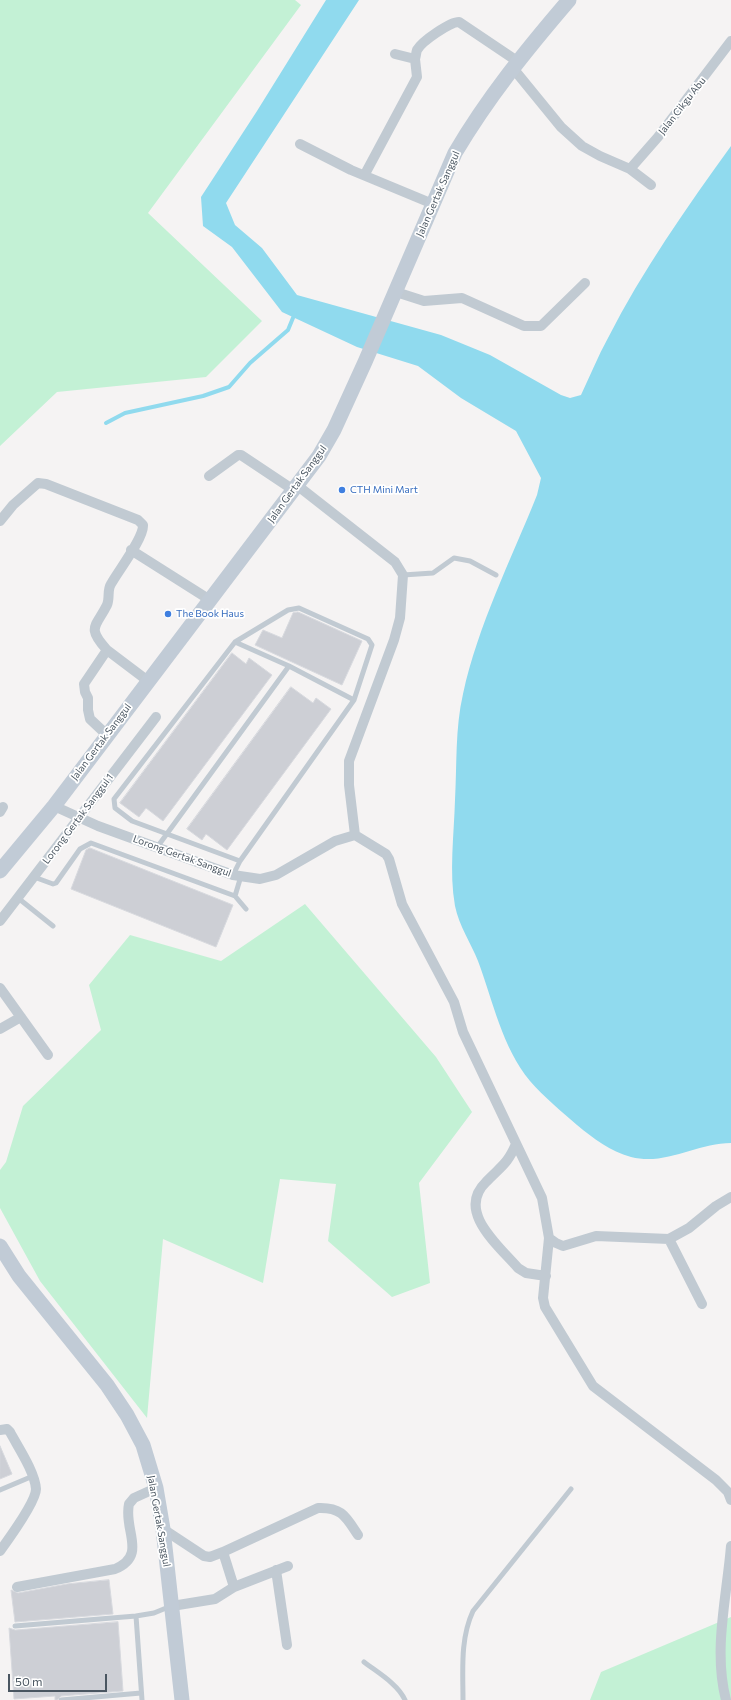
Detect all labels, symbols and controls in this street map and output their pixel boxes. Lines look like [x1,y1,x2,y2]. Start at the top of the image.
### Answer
street label: Jalan Cikgu Abu [656,75,708,137]
street label: Jalan Gertak Sanggul [414,149,462,239]
street label: Jalan Gertak Sanggul [265,443,329,525]
place label: CTH Mini Mart [350,484,418,496]
marker: CTH Mini Mart [337,485,347,495]
place label: The Book Haus [176,608,244,620]
marker: The Book Haus [163,609,173,619]
street label: Jalan Gertak Sanggul [68,701,134,783]
street label: Lorong Gertak Sanggul 1 [40,772,116,866]
street label: Lorong Gertak Sanggul [131,833,233,879]
street label: Jalan Gertak Sanggul [145,1474,173,1568]
scale bar [10,1666,109,1692]
text: 50 m [15,1674,43,1688]

